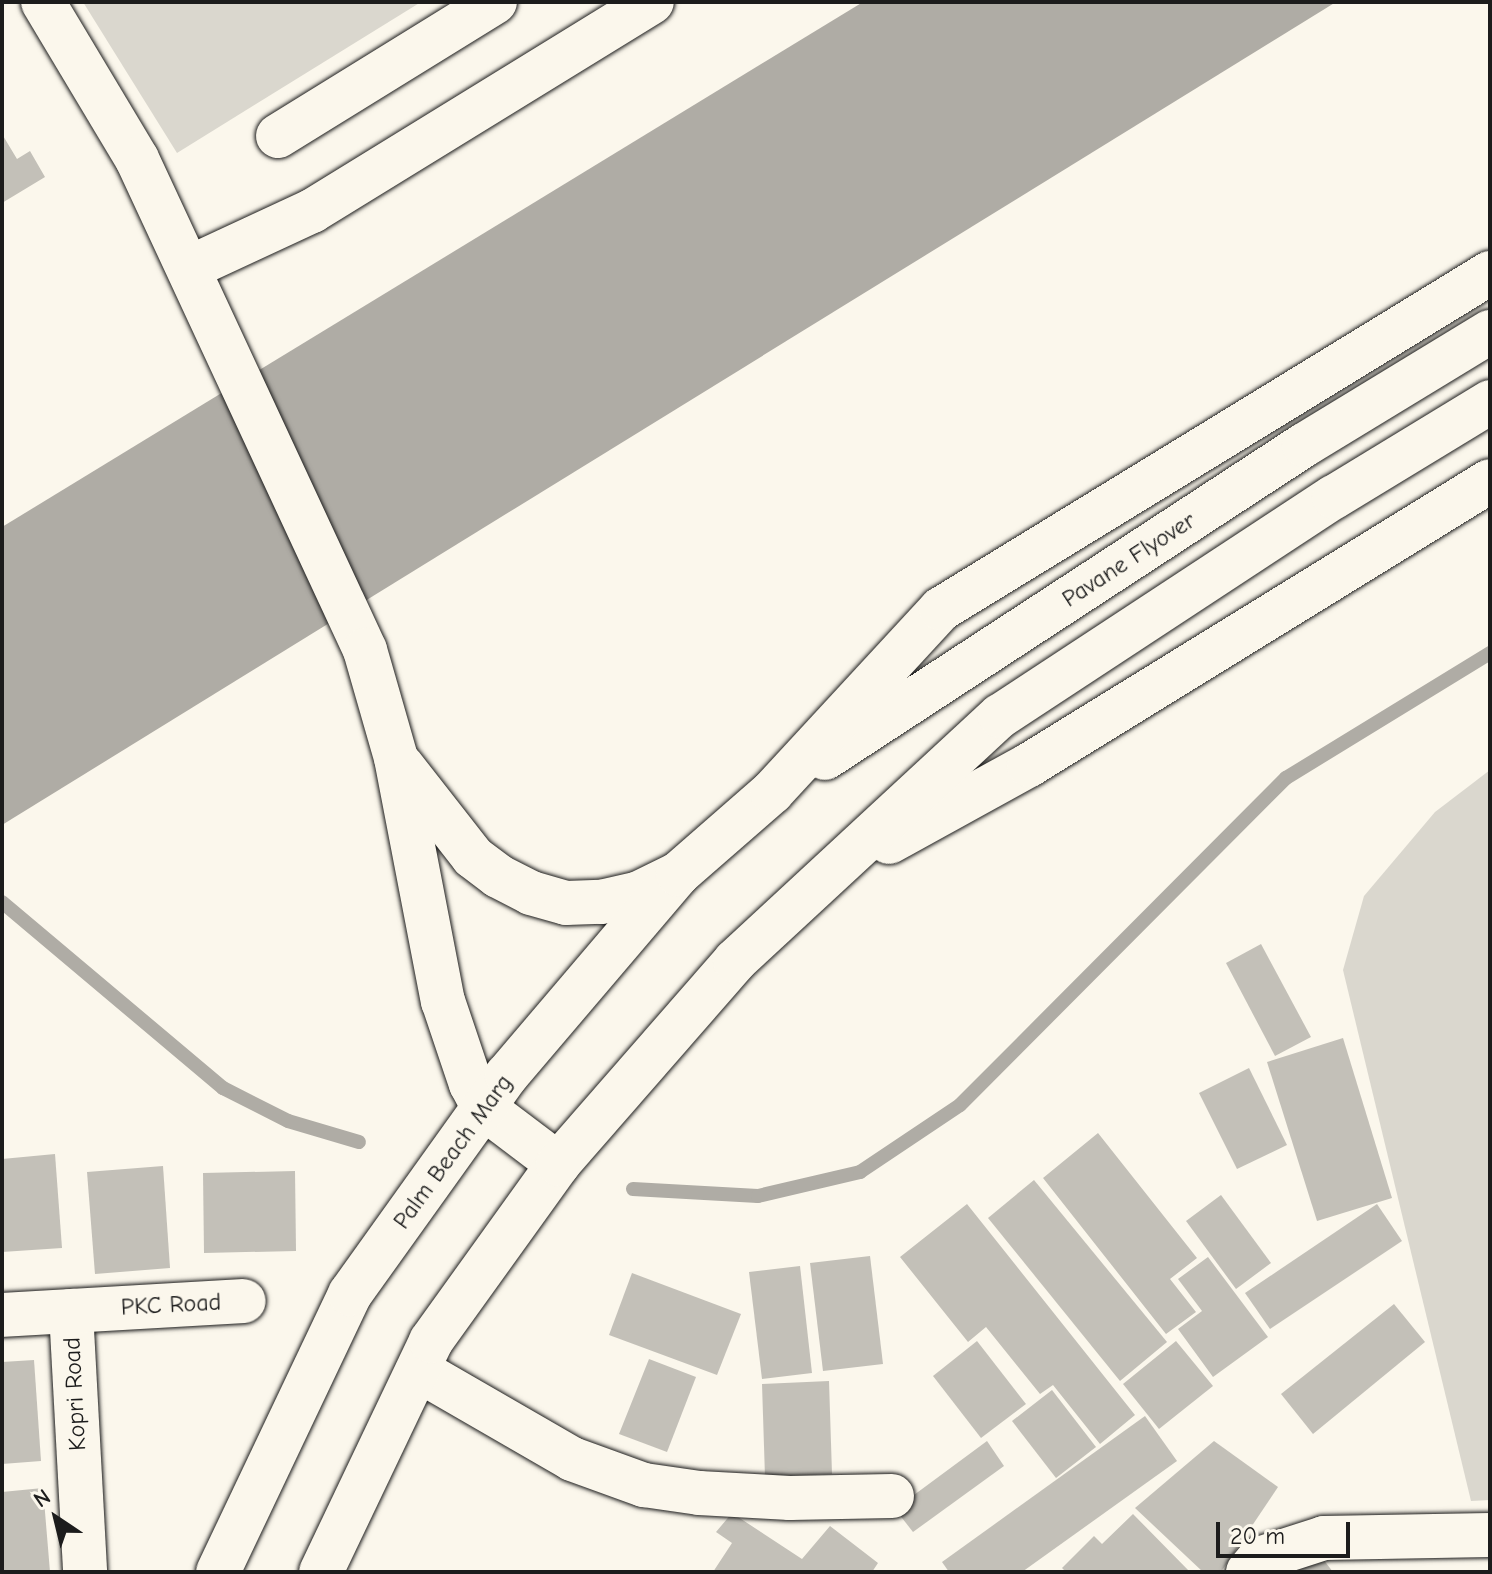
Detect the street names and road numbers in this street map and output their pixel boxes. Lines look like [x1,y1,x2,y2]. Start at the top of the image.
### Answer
street label: Pavane Flyover [1057,506,1201,614]
street label: Palm Beach Marg [387,1069,519,1235]
street label: PKC Road [120,1288,222,1322]
street label: Kopri Road [58,1336,92,1452]

